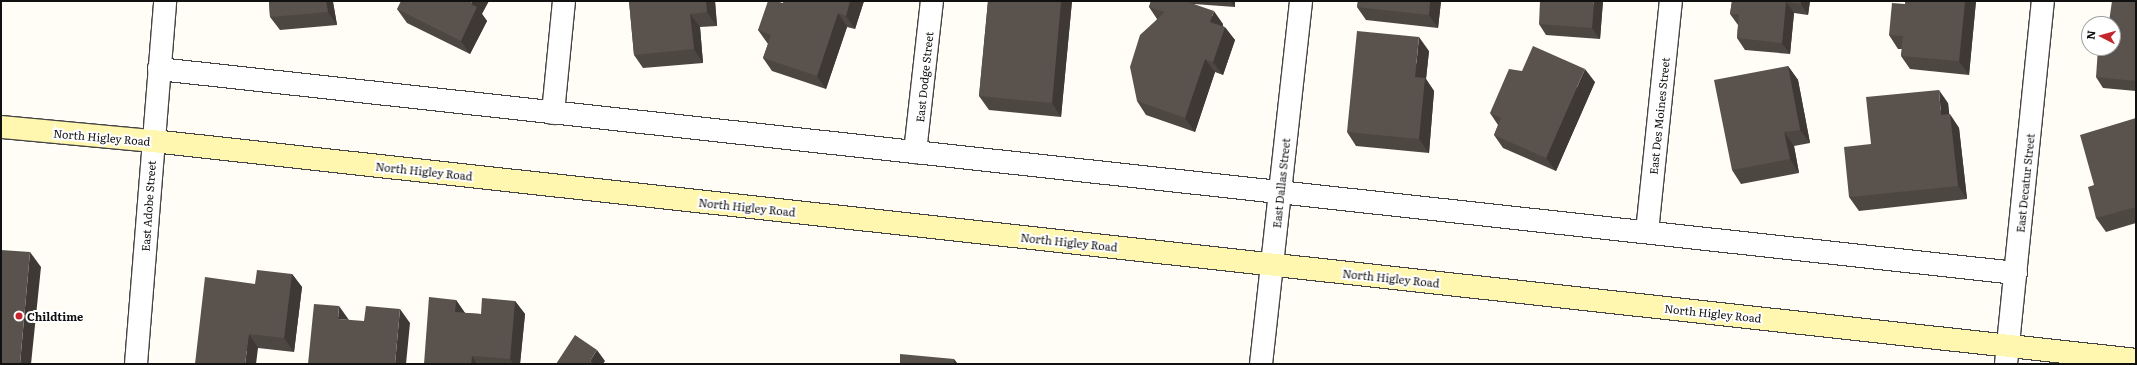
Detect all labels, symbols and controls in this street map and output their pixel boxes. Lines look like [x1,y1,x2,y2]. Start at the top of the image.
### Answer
north arrow [2081,16,2121,56]
text: N [2082,29,2098,40]
street label: East Dodge Street [913,31,935,123]
street label: East Des Moines Street [1646,57,1672,175]
street label: North Higley Road [53,126,151,148]
street label: East Decatur Street [2013,133,2037,233]
street label: East Dallas Street [1270,137,1292,229]
street label: North Higley Road [375,159,473,183]
street label: East Adobe Street [138,160,158,252]
street label: North Higley Road [698,195,796,219]
street label: North Higley Road [1020,230,1118,254]
street label: North Higley Road [1342,266,1440,290]
street label: North Higley Road [1664,301,1762,325]
place label: Childtime [27,309,83,323]
marker: Childtime [14,311,24,321]

